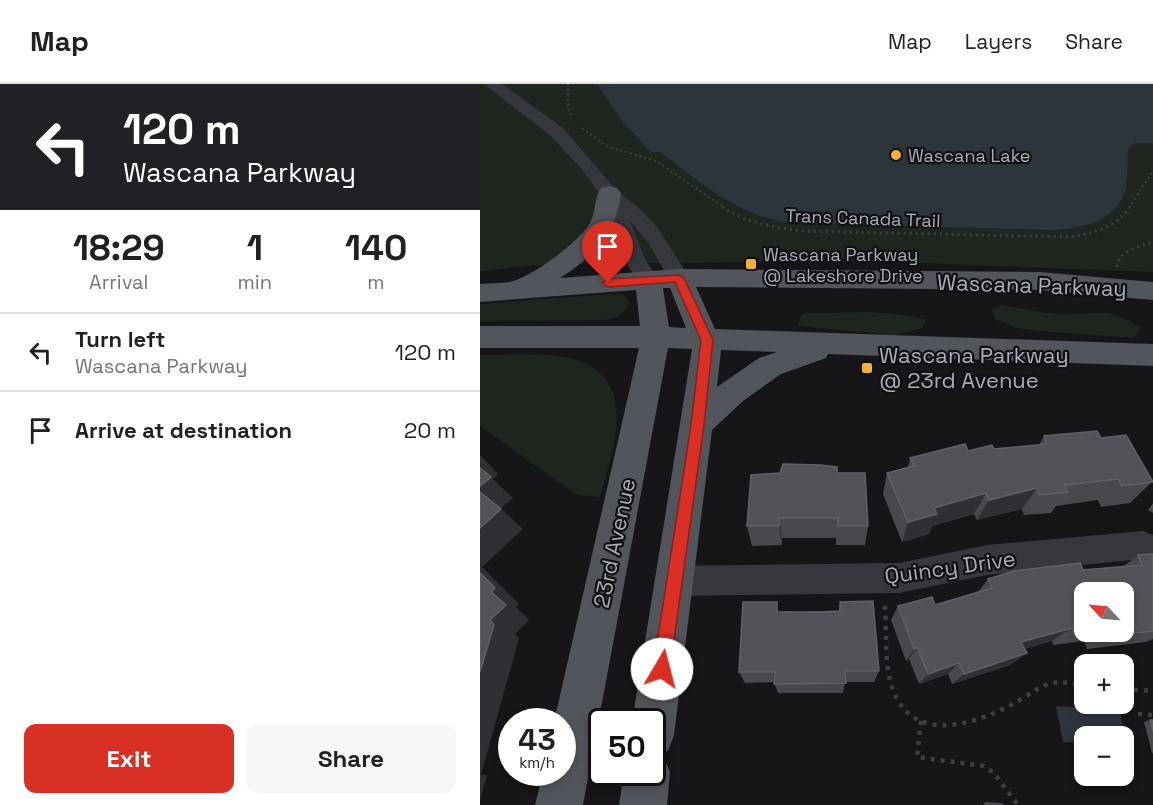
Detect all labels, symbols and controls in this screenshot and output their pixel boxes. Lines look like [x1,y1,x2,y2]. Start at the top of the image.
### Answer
text: Map [30,23,89,59]
text: Map [888,28,932,55]
text: Layers [965,28,1032,55]
text: Share [1065,28,1123,55]
text: 120 m [123,103,241,156]
icon: left [24,108,102,186]
place label: Wascana Lake [908,144,1031,167]
marker: Wascana Lake [889,148,903,162]
text: Wascana Parkway [123,155,356,190]
street label: Trans Canada Trail [785,204,941,232]
pin [582,221,633,283]
text: 18:29 [73,225,165,271]
text: 1 [247,225,263,271]
text: 140 [345,225,407,271]
icon: arrive [591,230,624,263]
place label: Wascana Parkway @ Lakeshore Drive [763,243,923,287]
marker: Wascana Parkway @ Lakeshore Drive [744,257,758,271]
street label: Wascana Parkway [937,268,1127,302]
text: Arrival [89,269,149,295]
text: min [238,269,272,295]
text: m [367,269,385,295]
text: Turn left [75,325,165,353]
icon: left [24,336,57,369]
text: 120 m [395,338,456,366]
place label: Wascana Parkway @ 23rd Avenue [879,341,1069,394]
text: Wascana Parkway [75,353,248,379]
marker: Wascana Parkway @ 23rd Avenue [860,361,874,375]
icon: arrive [24,414,57,447]
text: Arrive at destination [75,416,292,444]
text: 20 m [404,416,456,444]
street label: 23rd Avenue [587,476,641,610]
street label: Quincy Drive [883,544,1017,590]
north arrow [1074,582,1134,642]
map controls [1074,582,1134,786]
position arrow [630,637,694,701]
button: + [1074,654,1134,714]
speed limit sign: 50 [588,708,666,786]
text: 43 [518,720,556,759]
button: Exit [24,724,234,793]
button: Share [246,724,456,793]
button: − [1074,726,1134,786]
text: km/h [519,753,555,772]

